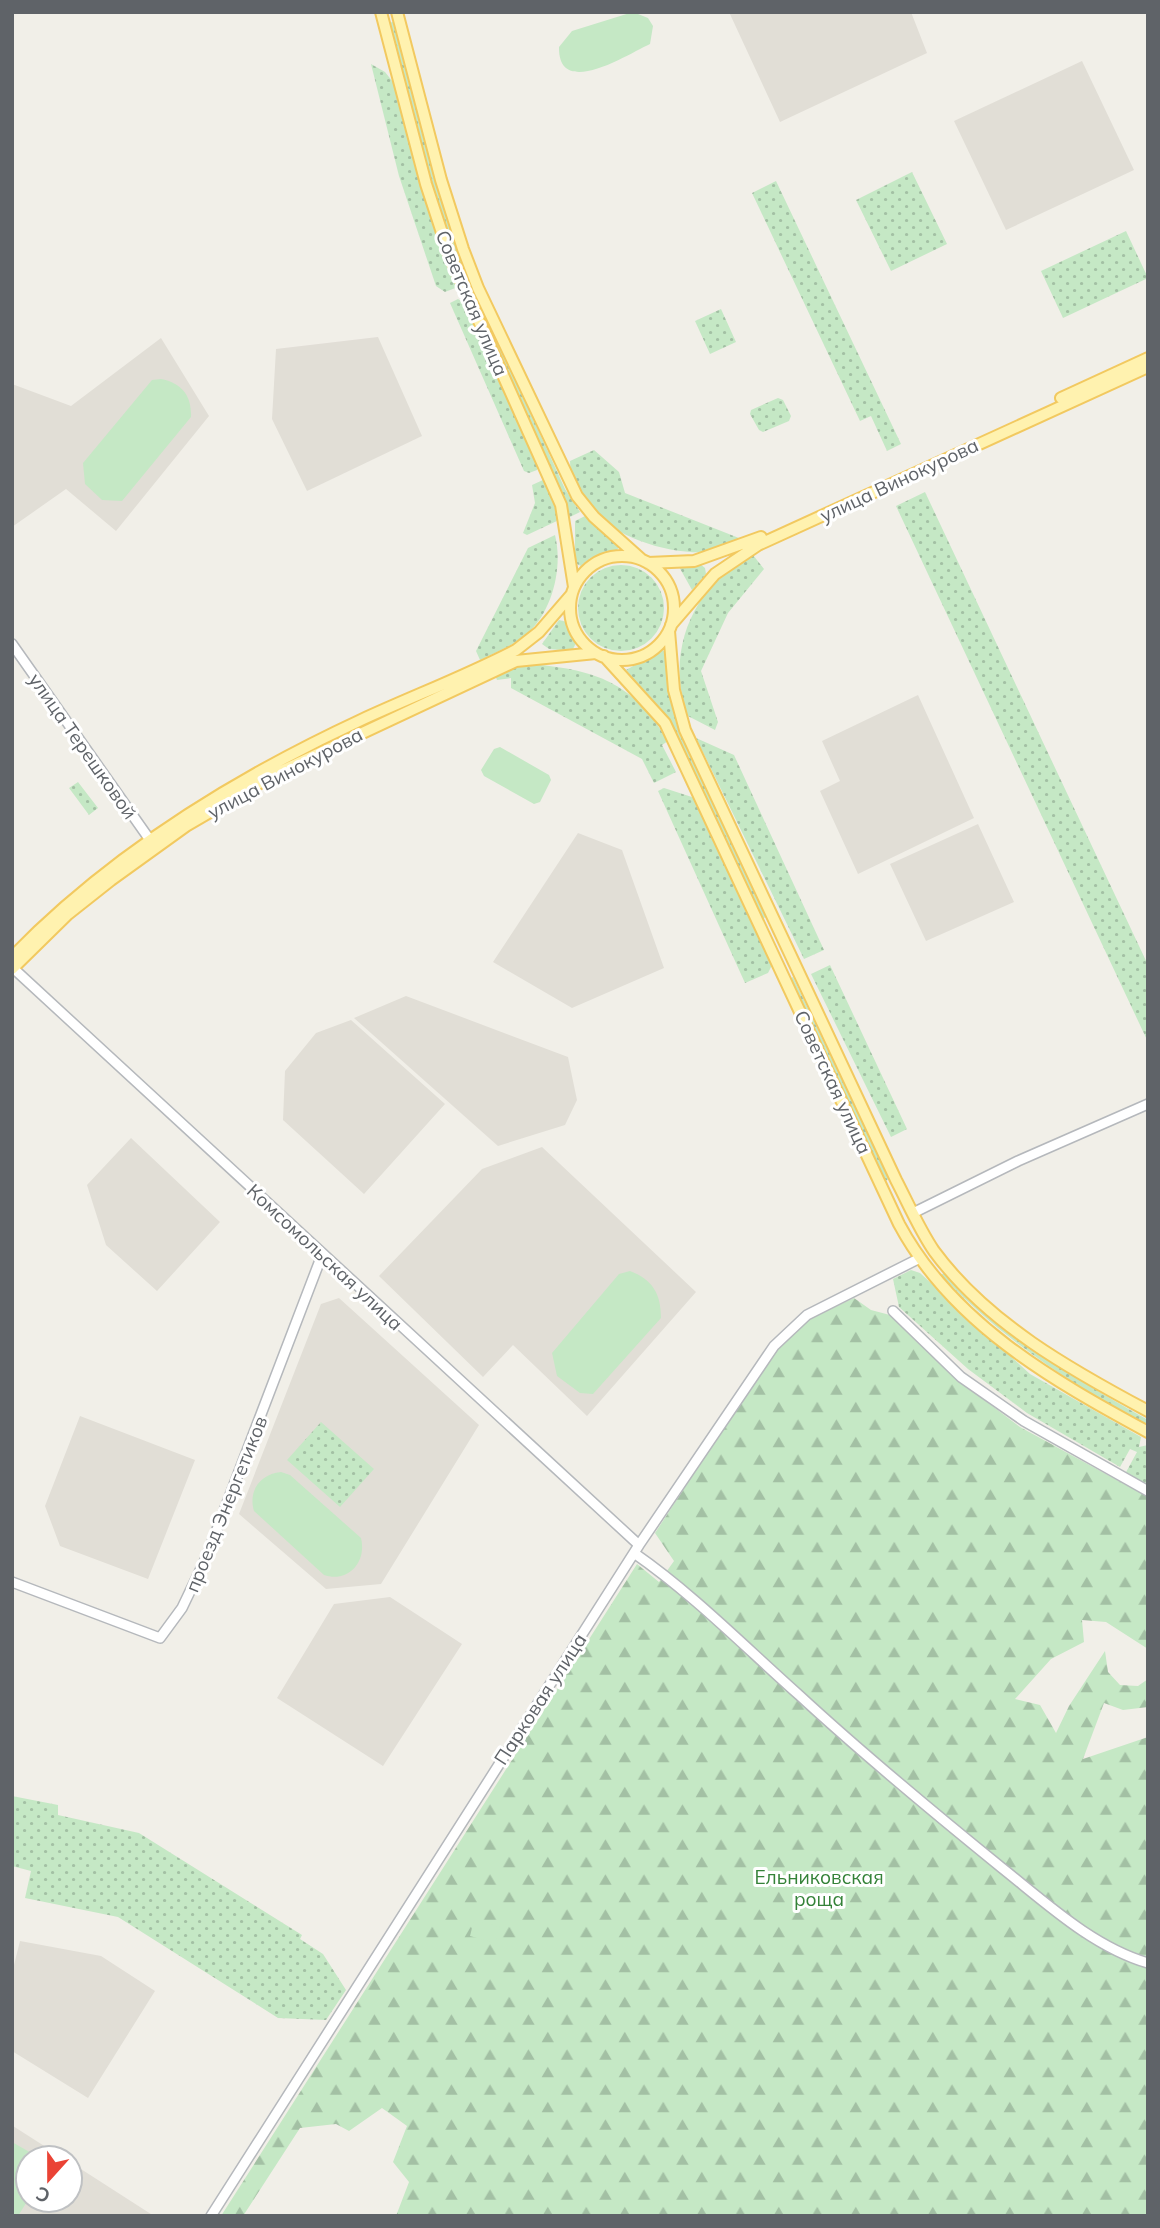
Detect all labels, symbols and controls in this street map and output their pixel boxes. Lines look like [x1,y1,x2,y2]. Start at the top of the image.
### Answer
street label: Советская улица [431,227,513,379]
street label: улица Винокурова [816,433,982,527]
street label: улица Терешковой [24,668,142,824]
street label: улица Винокурова [203,722,367,824]
street label: Советская улица [789,1006,877,1158]
street label: Комсомольская улица [242,1179,408,1335]
street label: проезд Энергетиков [180,1412,272,1596]
street label: Парковая улица [489,1629,591,1769]
park label: Ельниковская роща [754,1865,884,1911]
north arrow [14,2144,84,2214]
text: С [33,2181,53,2208]

